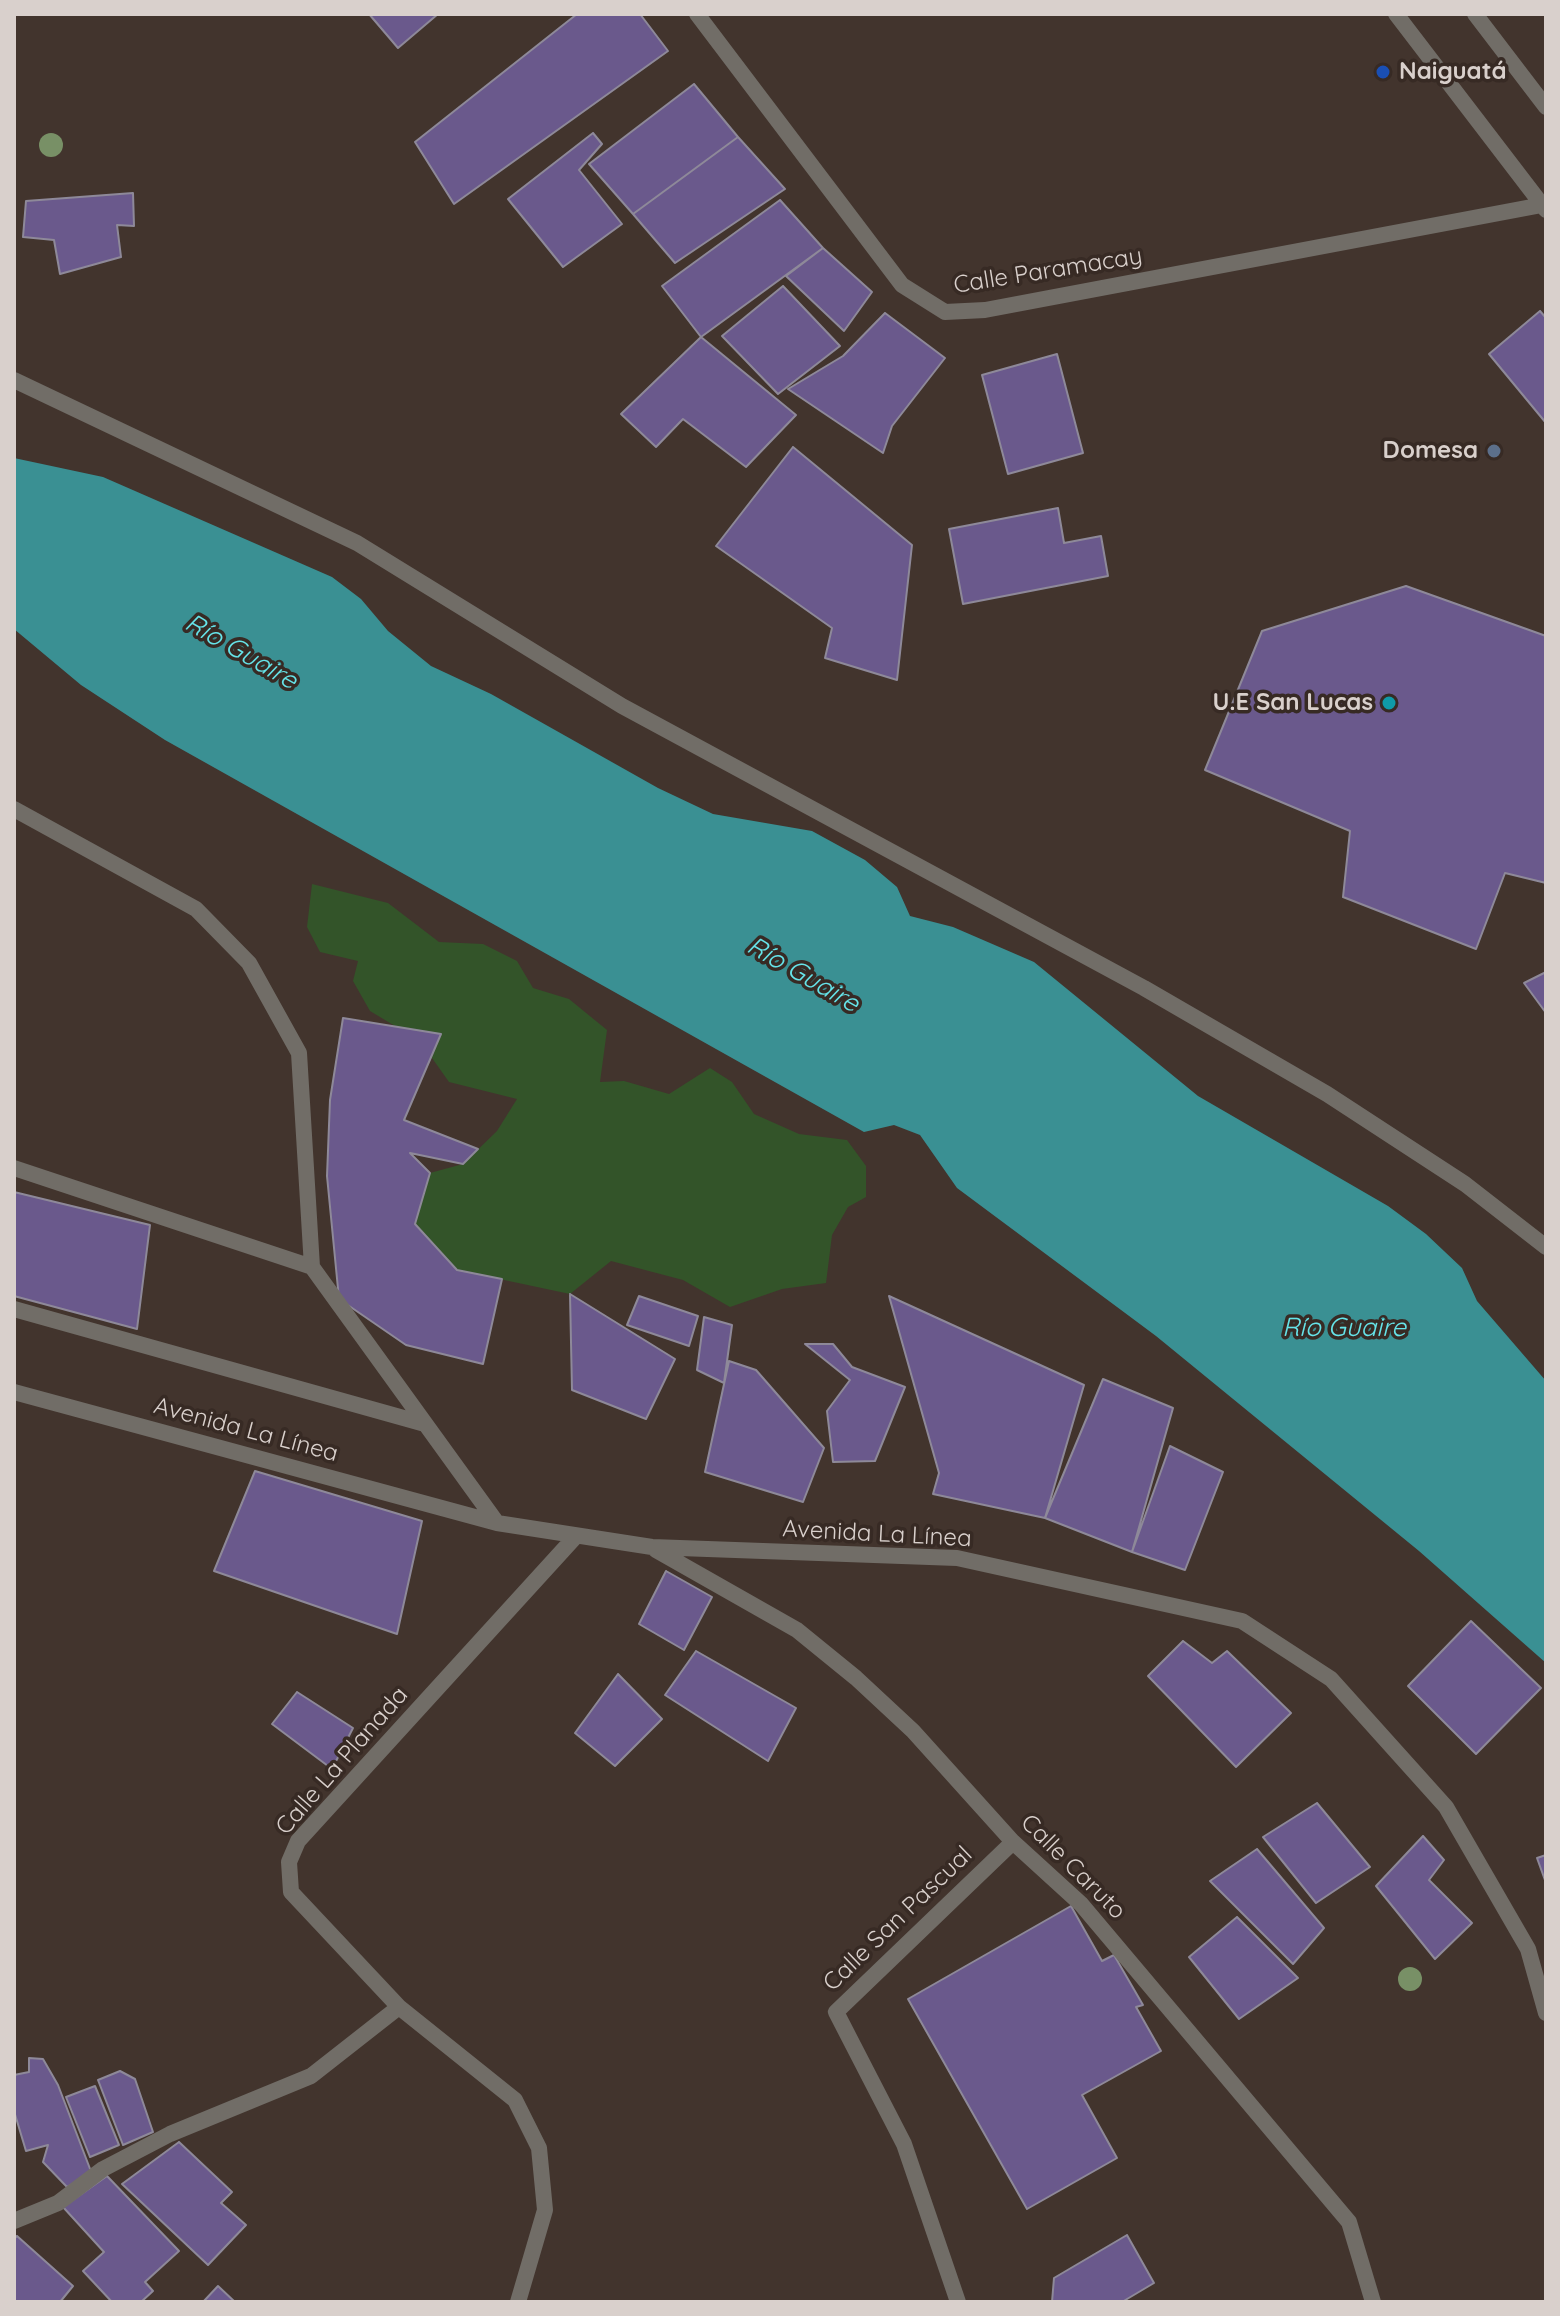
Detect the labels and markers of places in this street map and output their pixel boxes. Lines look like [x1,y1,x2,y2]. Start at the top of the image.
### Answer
place label: Naiguatá [1399,58,1507,86]
marker: Naiguatá [1374,63,1392,81]
place label: Domesa [1383,437,1478,465]
marker: Domesa [1485,442,1503,460]
place label: U.E San Lucas [1213,689,1373,717]
marker: U.E San Lucas [1380,694,1398,712]

